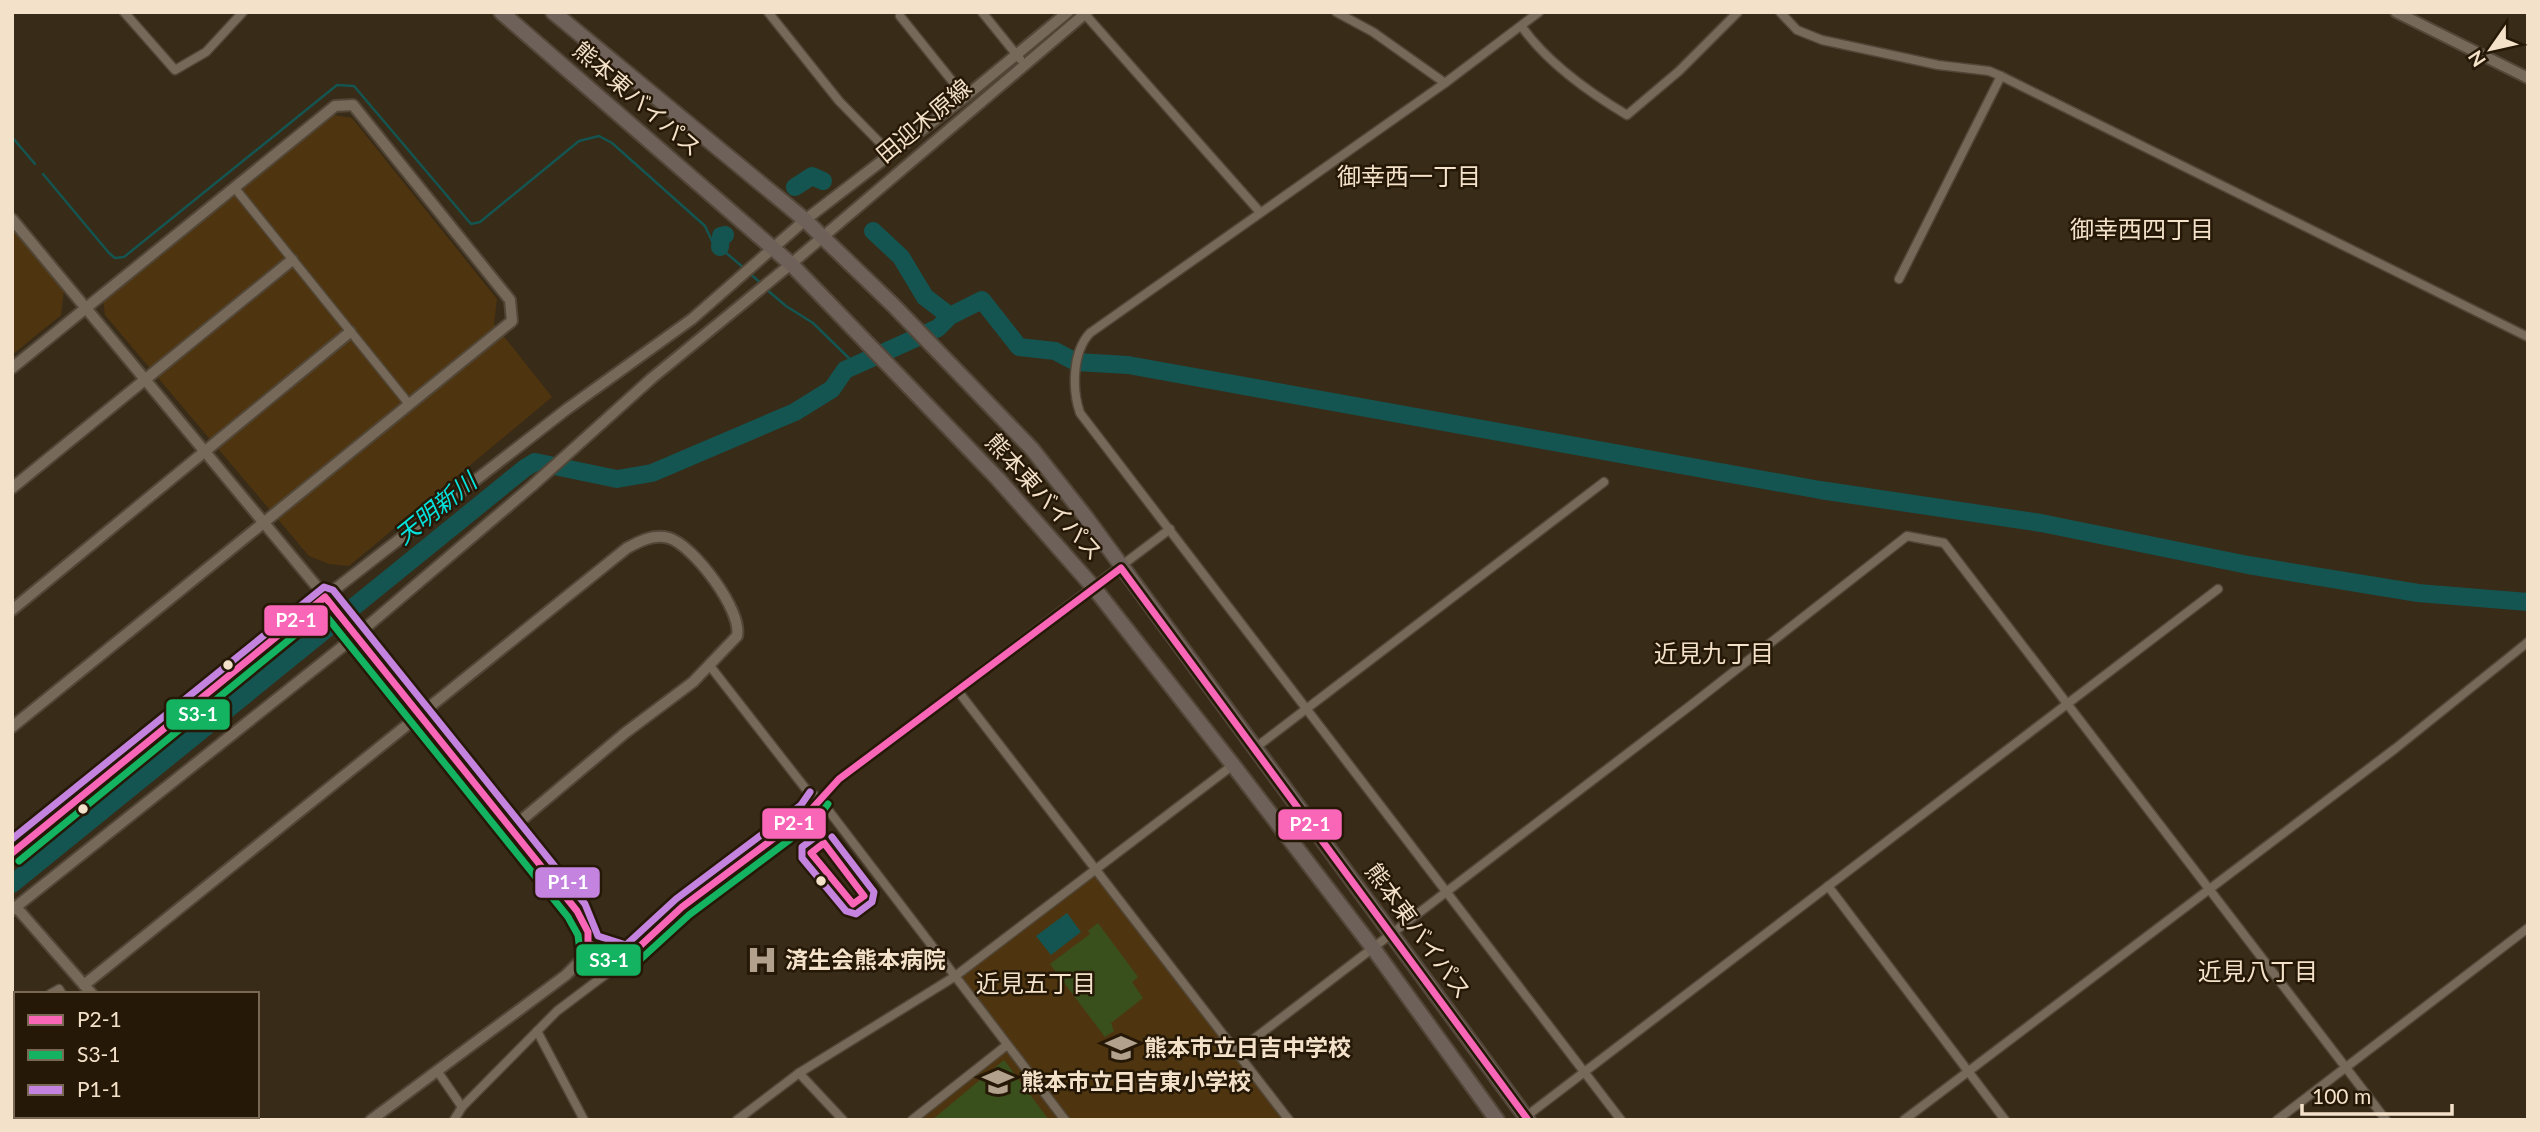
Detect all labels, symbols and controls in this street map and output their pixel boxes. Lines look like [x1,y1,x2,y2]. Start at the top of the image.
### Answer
north arrow [2456,14,2526,84]
street label: 熊本東バイパス [568,35,707,161]
text: N [2463,46,2490,71]
street label: 田迎木原線 [870,73,976,168]
district label: 御幸西一丁目 [1337,161,1481,190]
district label: 御幸西四丁目 [2070,214,2214,243]
street label: 熊本東バイパス [981,427,1109,565]
water label: 天明新川 [389,464,484,549]
line badge: P2-1 [263,604,329,637]
text: P2-1 [276,608,316,631]
district label: 近見九丁目 [1654,638,1774,667]
unlabelled marker [221,658,235,672]
line badge: S3-1 [165,698,231,731]
text: S3-1 [178,702,218,725]
unlabelled marker [76,802,90,816]
line badge: P2-1 [761,807,827,840]
line badge: P2-1 [1277,808,1343,841]
text: P2-1 [774,811,814,834]
text: P2-1 [1290,812,1330,835]
street label: 熊本東バイパス [1360,857,1477,1004]
line badge: P1-1 [534,866,601,899]
text: P1-1 [548,870,588,893]
unlabelled marker [814,874,828,888]
line badge: S3-1 [575,943,642,977]
hospital icon: 済生会熊本病院 [745,943,779,977]
place label: 済生会熊本病院 [785,945,946,973]
text: S3-1 [589,948,629,971]
district label: 近見八丁目 [2198,956,2318,985]
district label: 近見五丁目 [976,968,1096,997]
legend [14,992,259,1118]
text: P2-1 [77,1006,122,1031]
school or university icon: 熊本市立日吉中学校 [1104,1031,1138,1065]
place label: 熊本市立日吉中学校 [1144,1033,1351,1061]
text: S3-1 [77,1041,121,1066]
school or university icon: 熊本市立日吉東小学校 [981,1065,1015,1099]
place label: 熊本市立日吉東小学校 [1021,1067,1251,1095]
scale bar [2302,1072,2452,1116]
text: P1-1 [77,1076,122,1101]
text: 100 m [2312,1083,2371,1108]

